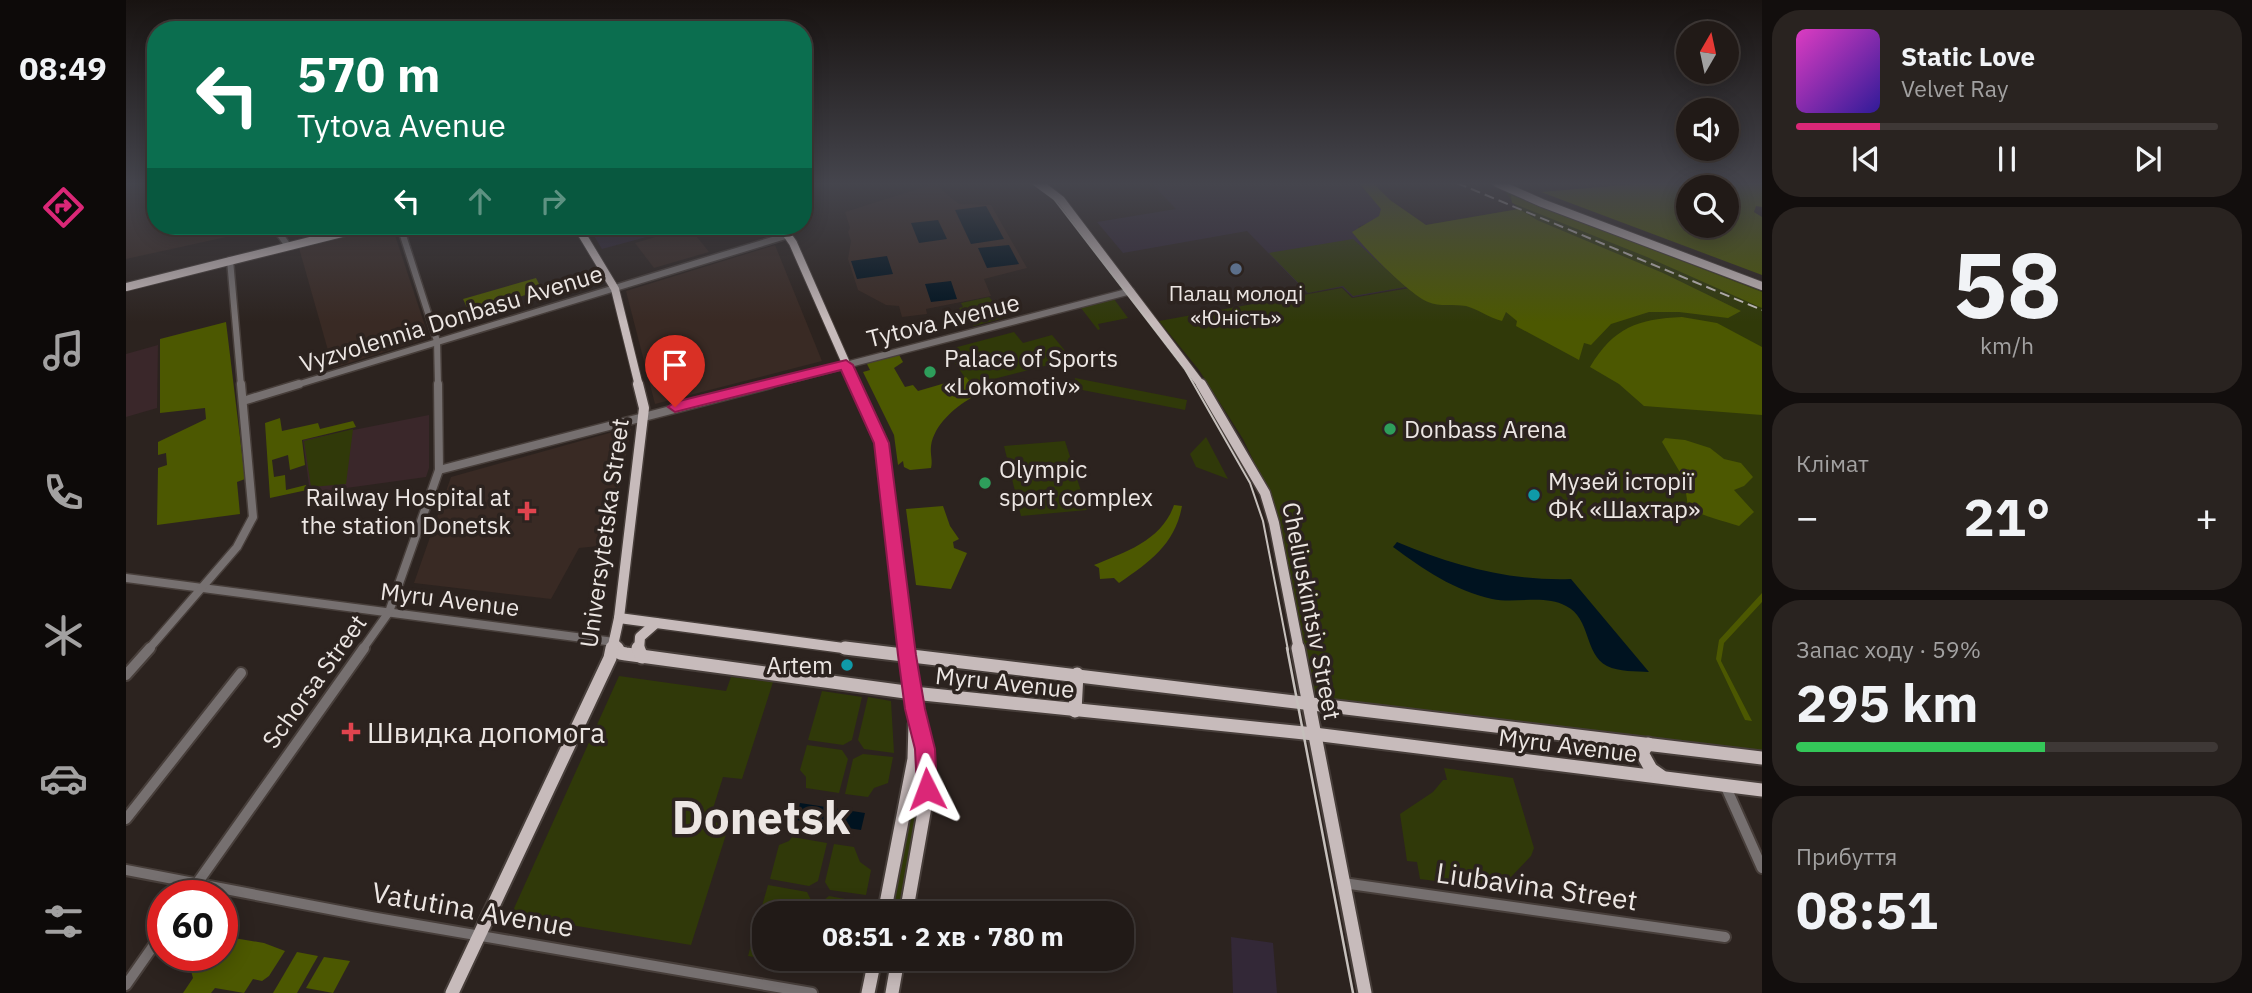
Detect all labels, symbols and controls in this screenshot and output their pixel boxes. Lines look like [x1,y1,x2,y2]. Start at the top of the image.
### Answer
north arrow [1676,21,1740,84]
map controls [1676,21,1739,238]
text: Static Love [1901,39,2035,73]
text: 570 m [297,42,441,105]
text: 08:49 [19,47,107,89]
icon: left [182,49,273,140]
text: Velvet Ray [1901,73,2008,103]
button: sound [1676,98,1739,161]
text: Tytova Avenue [297,104,506,146]
icon: previous [1847,140,1885,178]
icon: pause [1988,140,2026,178]
icon: next [2129,140,2167,178]
button: search [1676,175,1739,238]
icon: left [388,182,426,220]
icon: ahead [461,182,499,220]
icon: right [534,182,572,220]
icon: directions [39,183,88,232]
text: 58 [1952,225,2062,343]
street label: Vyzvolennia Donbasu Avenue [296,257,606,379]
marker: Палац молоді «Юність» [1228,261,1244,277]
place label: Палац молоді «Юність» [1169,279,1303,331]
street label: Tytova Avenue [863,286,1023,354]
icon: music [39,326,88,375]
text: km/h [1980,330,2034,360]
pin [645,335,705,407]
place label: Palace of Sports «Lokomotiv» [944,342,1118,402]
icon: arrive [656,346,694,384]
marker: Palace of Sports «Lokomotiv» [922,364,938,380]
place label: Donbass Arena [1404,413,1567,445]
street label: Universytetska Street [572,416,636,650]
marker: Donbass Arena [1382,421,1398,437]
text: Клімат [1796,448,1869,478]
place label: Olympic sport complex [999,453,1153,513]
place label: Музей історії ФК «Шахтар» [1548,465,1700,525]
icon: phone [39,468,88,517]
marker: Olympic sport complex [977,475,993,491]
place label: Railway Hospital at the station Donetsk [301,481,511,541]
text: 21° [1964,483,2050,550]
marker: Музей історії ФК «Шахтар» [1526,487,1542,503]
text: − [1796,492,1819,541]
text: + [2195,492,2218,541]
street label: Cheliuskintsiv Street [1275,499,1349,723]
marker: Railway Hospital at the station Donetsk [517,501,537,521]
street label: Myru Avenue [379,575,521,623]
street label: Schorsa Street [255,608,373,754]
icon: climate [39,611,88,660]
text: Запас ходу · 59% [1796,634,1981,664]
place label: Artem [766,649,833,681]
marker: Artem [839,657,855,673]
street label: Myru Avenue [934,659,1076,705]
text: 295 km [1796,669,1978,736]
place label: Швидка допомога [367,714,605,751]
street label: Myru Avenue [1497,721,1639,769]
marker: Швидка допомога [341,722,361,742]
position arrow [890,752,964,826]
icon: car [39,754,88,803]
district label: Donetsk [672,787,851,847]
text: Прибуття [1796,841,1897,871]
street label: Liubavina Street [1434,854,1640,918]
street label: Vatutina Avenue [369,873,577,945]
text: 08:51 [1796,876,1938,943]
speed limit sign: 60 [147,880,238,971]
icon: filters [39,897,88,946]
text: 08:51 · 2 хв · 780 m [822,919,1064,953]

